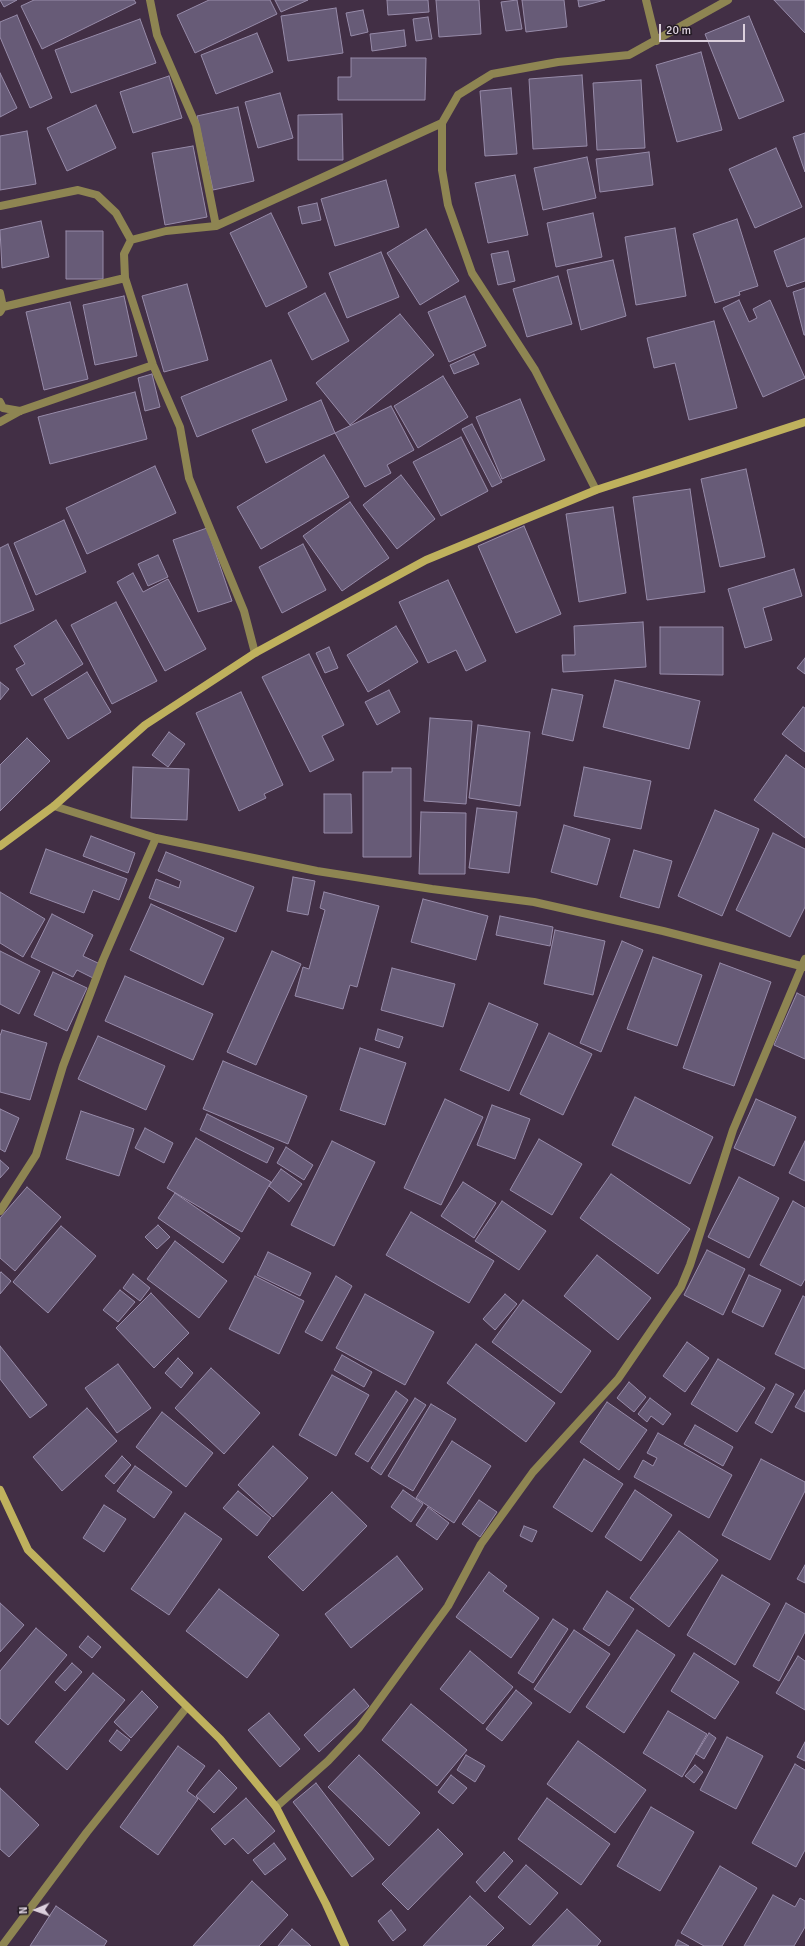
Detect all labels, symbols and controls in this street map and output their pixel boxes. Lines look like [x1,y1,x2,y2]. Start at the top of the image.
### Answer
scale bar [661,16,747,42]
text: 20 m [666,23,691,38]
north arrow [16,1890,56,1930]
text: N [17,1906,30,1914]

